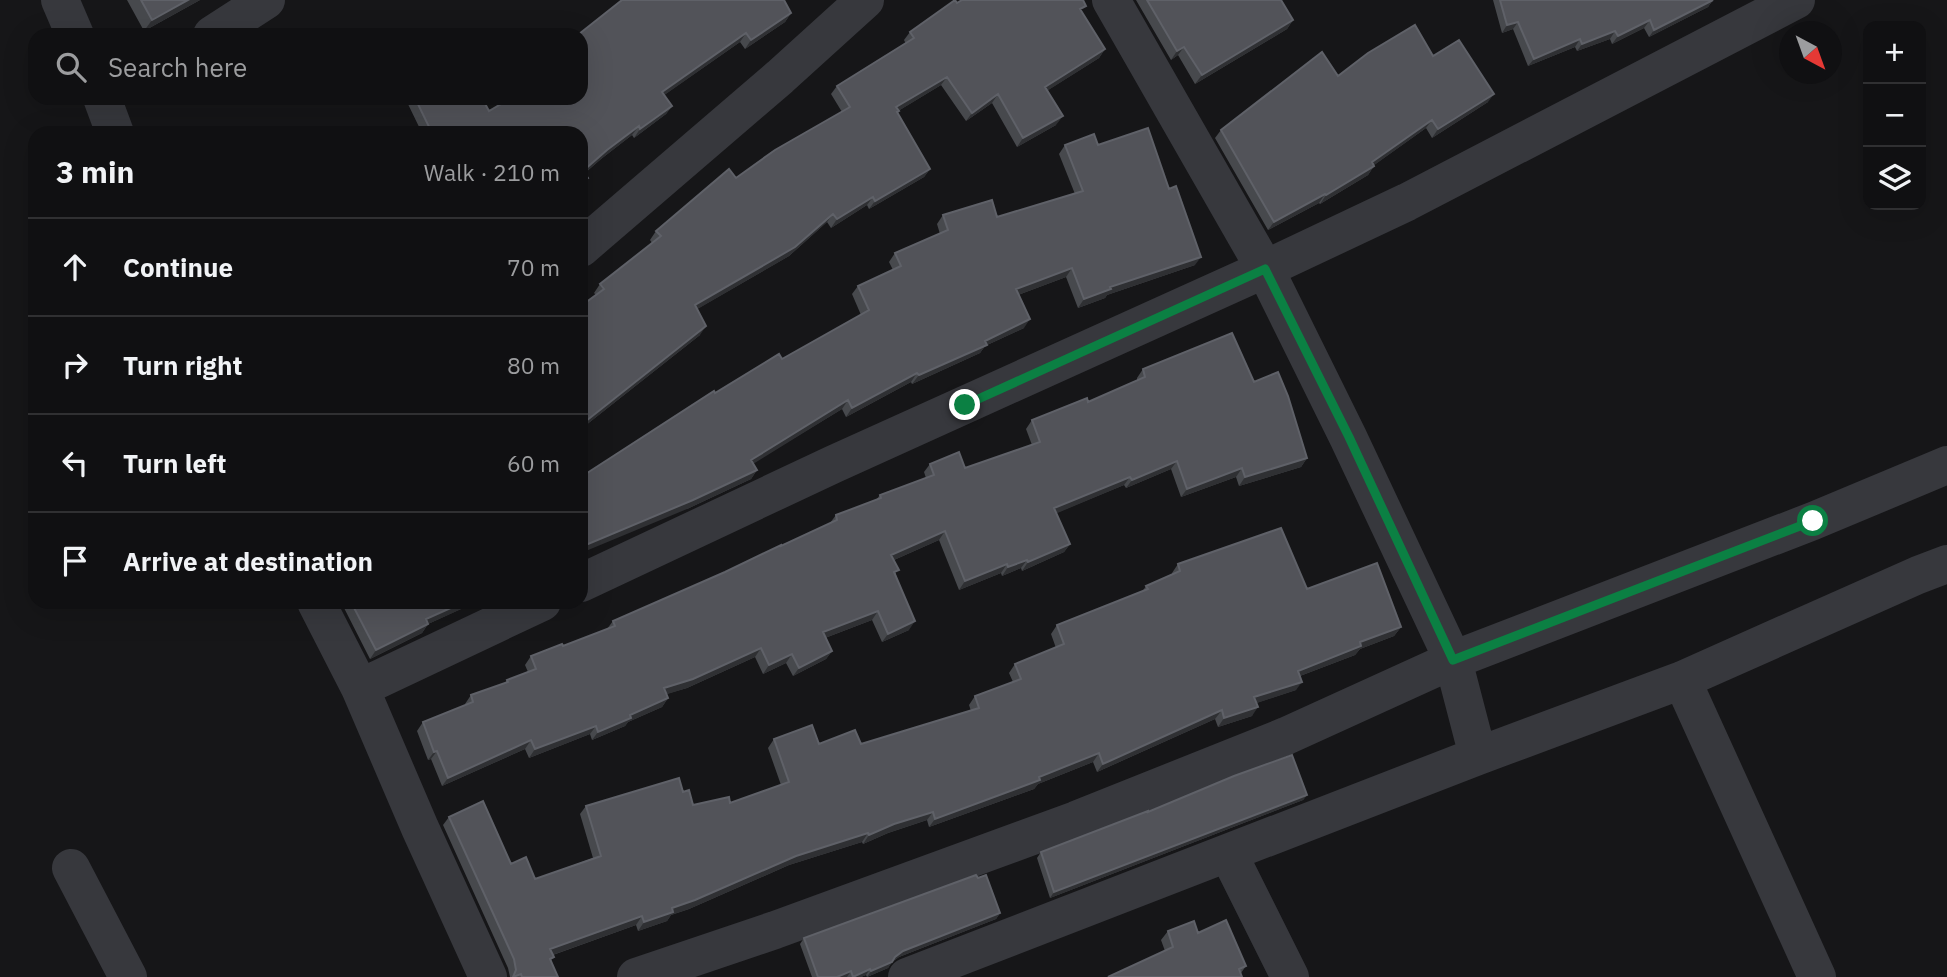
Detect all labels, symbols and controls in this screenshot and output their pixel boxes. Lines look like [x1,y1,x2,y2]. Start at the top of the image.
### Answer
north arrow [1779,21,1842,84]
map controls [1863,21,1926,210]
button: + [1863,21,1926,84]
search box [28,28,588,105]
icon: search [52,48,90,86]
text: Search here [108,50,247,84]
button: − [1863,84,1926,147]
button: layers [1863,147,1926,210]
text: 3 min [56,152,134,191]
text: Walk · 210 m [424,157,560,187]
icon: ahead [56,248,94,286]
text: Continue [123,250,233,284]
text: 70 m [507,252,560,282]
icon: right [56,346,94,384]
text: Turn right [123,348,242,382]
text: 80 m [507,350,560,380]
route end [949,389,980,420]
icon: left [56,444,94,482]
text: Turn left [123,446,226,480]
text: 60 m [507,448,560,478]
route start [1797,505,1828,536]
icon: arrive [56,542,94,580]
text: Arrive at destination [123,544,373,578]

